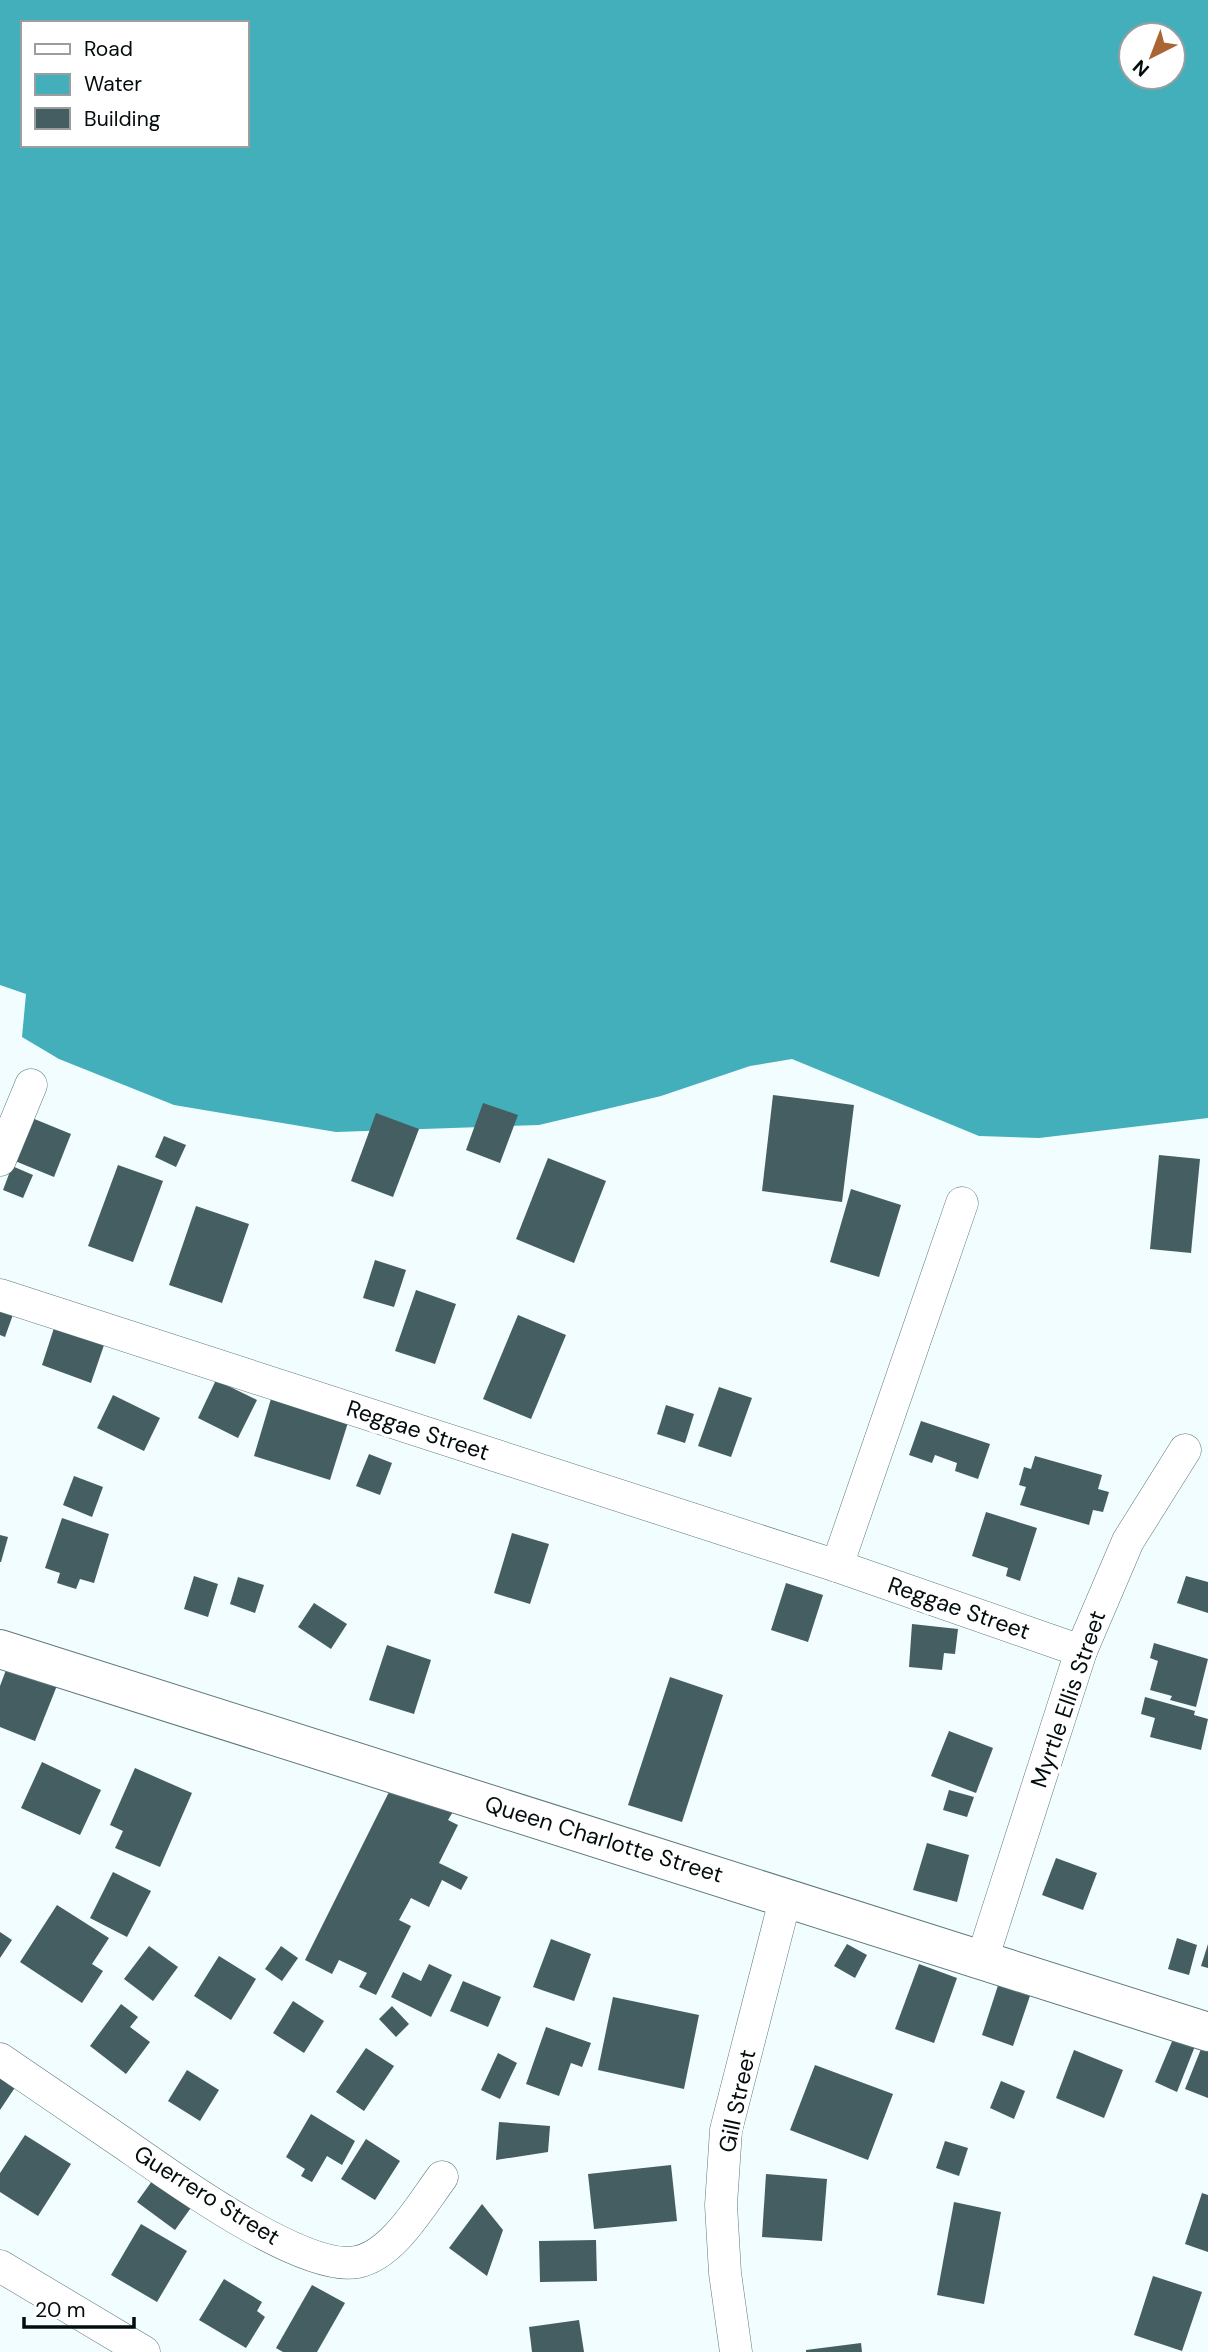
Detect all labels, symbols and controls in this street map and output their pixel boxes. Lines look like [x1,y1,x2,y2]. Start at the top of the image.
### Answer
legend [21,21,248,147]
north arrow [1117,21,1187,91]
text: Road [84,35,133,63]
text: N [1127,54,1154,82]
text: Water [84,70,142,98]
text: Building [84,105,161,133]
street label: Reggae Street [343,1393,493,1467]
street label: Reggae Street [884,1570,1034,1646]
street label: Myrtle Ellis Street [1024,1606,1112,1792]
street label: Queen Charlotte Street [481,1788,727,1890]
street label: Gill Street [711,2047,763,2155]
street label: Guerrero Street [129,2138,285,2252]
scale bar [24,2286,135,2330]
text: 20 m [35,2296,86,2324]

